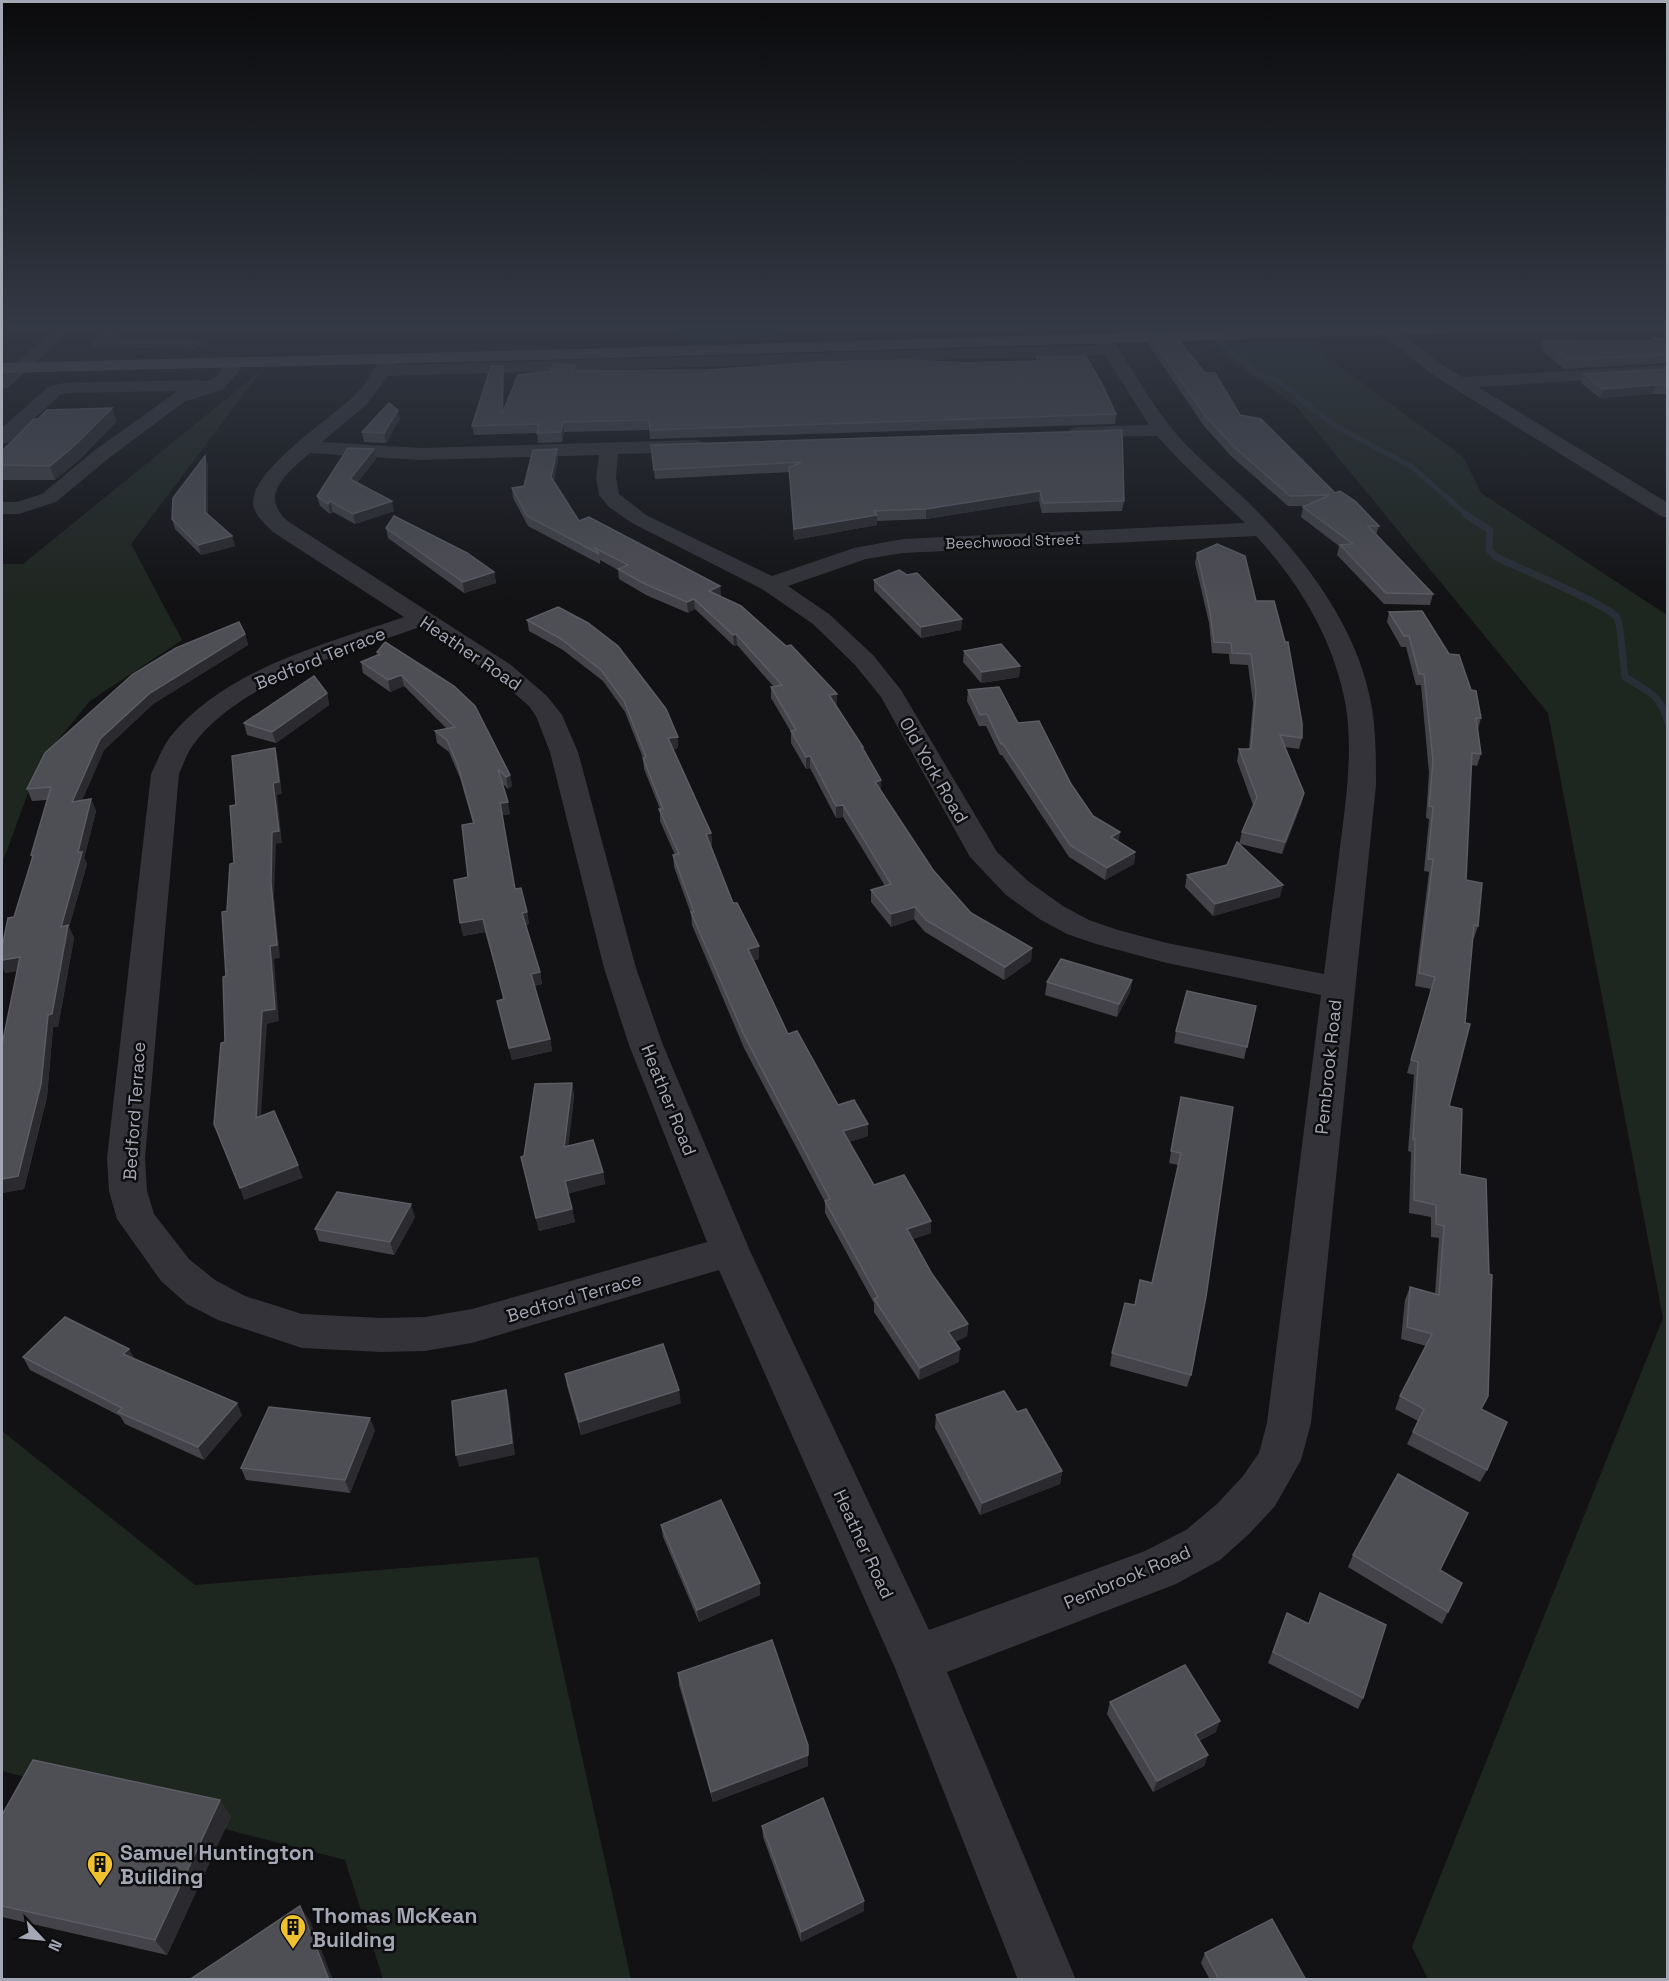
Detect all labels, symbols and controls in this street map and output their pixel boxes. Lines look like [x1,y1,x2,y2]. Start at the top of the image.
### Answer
street label: Beechwood Street [945,529,1081,553]
street label: Heather Road [416,611,526,695]
street label: Bedford Terrace [251,621,389,695]
street label: Old York Road [894,713,974,827]
street label: Pembrook Road [1309,998,1347,1136]
street label: Bedford Terrace [118,1041,150,1181]
street label: Heather Road [636,1041,702,1159]
street label: Bedford Terrace [504,1267,644,1327]
street label: Heather Road [829,1486,899,1602]
street label: Pembrook Road [1060,1540,1194,1614]
place label: Samuel Huntington Building [120,1839,314,1890]
building icon: Samuel Huntington Building [85,1849,115,1887]
place label: Thomas McKean Building [312,1902,477,1953]
north arrow [12,1909,72,1969]
building icon: Thomas McKean Building [278,1912,308,1950]
text: N [43,1936,67,1955]

